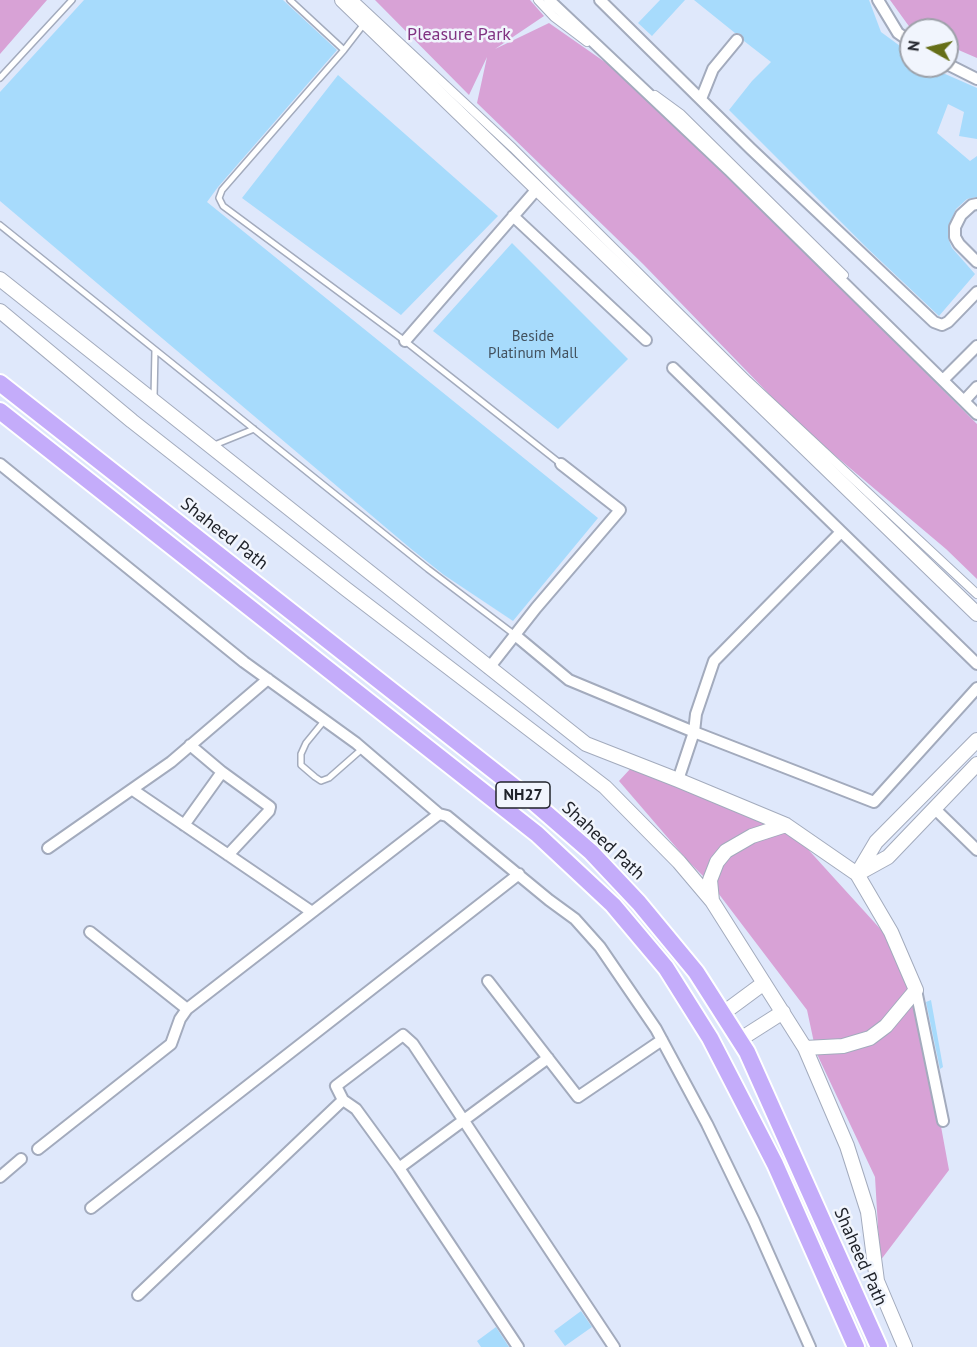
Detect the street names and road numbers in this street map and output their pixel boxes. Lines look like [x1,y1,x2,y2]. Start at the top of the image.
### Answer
street label: Shaheed Path [176,493,272,575]
road number: NH27 [496,782,550,808]
street label: Shaheed Path [557,797,649,885]
street label: Shaheed Path [829,1205,891,1309]

